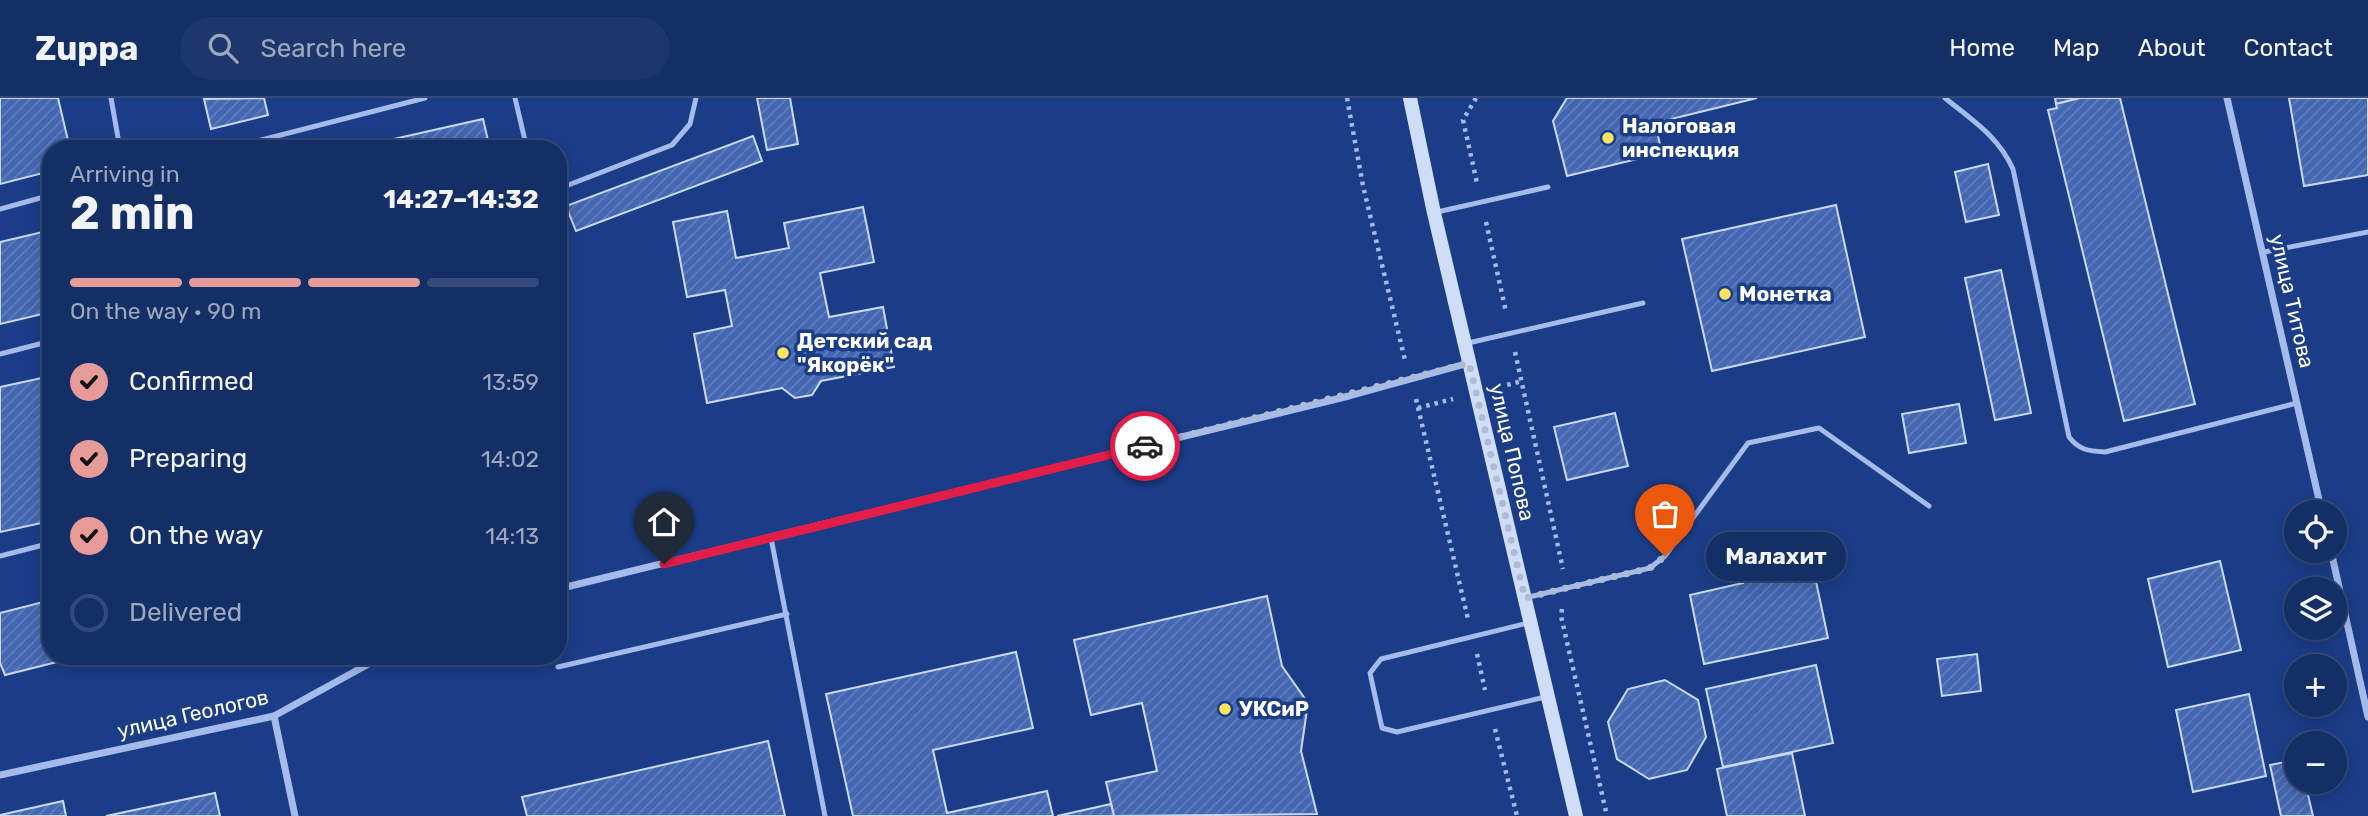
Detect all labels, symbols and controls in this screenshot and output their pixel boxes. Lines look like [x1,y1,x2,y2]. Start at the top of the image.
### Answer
search box [180,17,670,80]
text: Zuppa [35,29,138,68]
icon: search [204,29,242,67]
text: Search here [260,33,406,64]
text: Home [1949,34,2015,62]
text: Map [2053,34,2100,62]
text: About [2138,34,2206,62]
text: Contact [2244,34,2333,62]
place label: Налоговая инспекция [1622,113,1739,162]
marker: Налоговая инспекция [1600,130,1616,146]
text: Arriving in [70,160,180,188]
text: 14:27–14:32 [383,184,539,215]
text: 2 min [70,186,195,241]
street label: улица Титова [2265,231,2320,370]
place label: Монетка [1739,281,1832,306]
marker: Монетка [1717,286,1733,302]
text: On the way · 90 m [70,297,261,325]
place label: Детский сад "Якорёк" [797,328,933,377]
marker: Детский сад "Якорёк" [775,345,791,361]
icon: check [70,363,108,401]
text: Confirmed [129,366,254,397]
text: 13:59 [482,368,539,396]
street label: улица Попова [1485,381,1540,523]
courier [1110,411,1180,481]
icon: car [1126,427,1164,465]
icon: check [70,440,108,478]
text: Preparing [129,443,247,474]
text: 14:02 [481,445,539,473]
pin [1635,484,1695,556]
pin [634,492,694,564]
icon: bag [1646,495,1684,533]
map controls [2284,500,2347,794]
button: locate [2284,500,2347,563]
icon: home [645,503,683,541]
icon: check [70,517,108,555]
text: On the way [129,520,263,551]
text: 14:13 [485,522,539,550]
callout: Малахит [1707,532,1847,580]
text: Малахит [1725,542,1827,570]
button: layers [2284,577,2347,640]
text: Delivered [129,597,242,628]
button: + [2284,654,2347,717]
street label: улица Геологов [115,684,271,743]
place label: УКСиР [1239,696,1309,721]
marker: УКСиР [1217,701,1233,717]
button: − [2284,731,2347,794]

